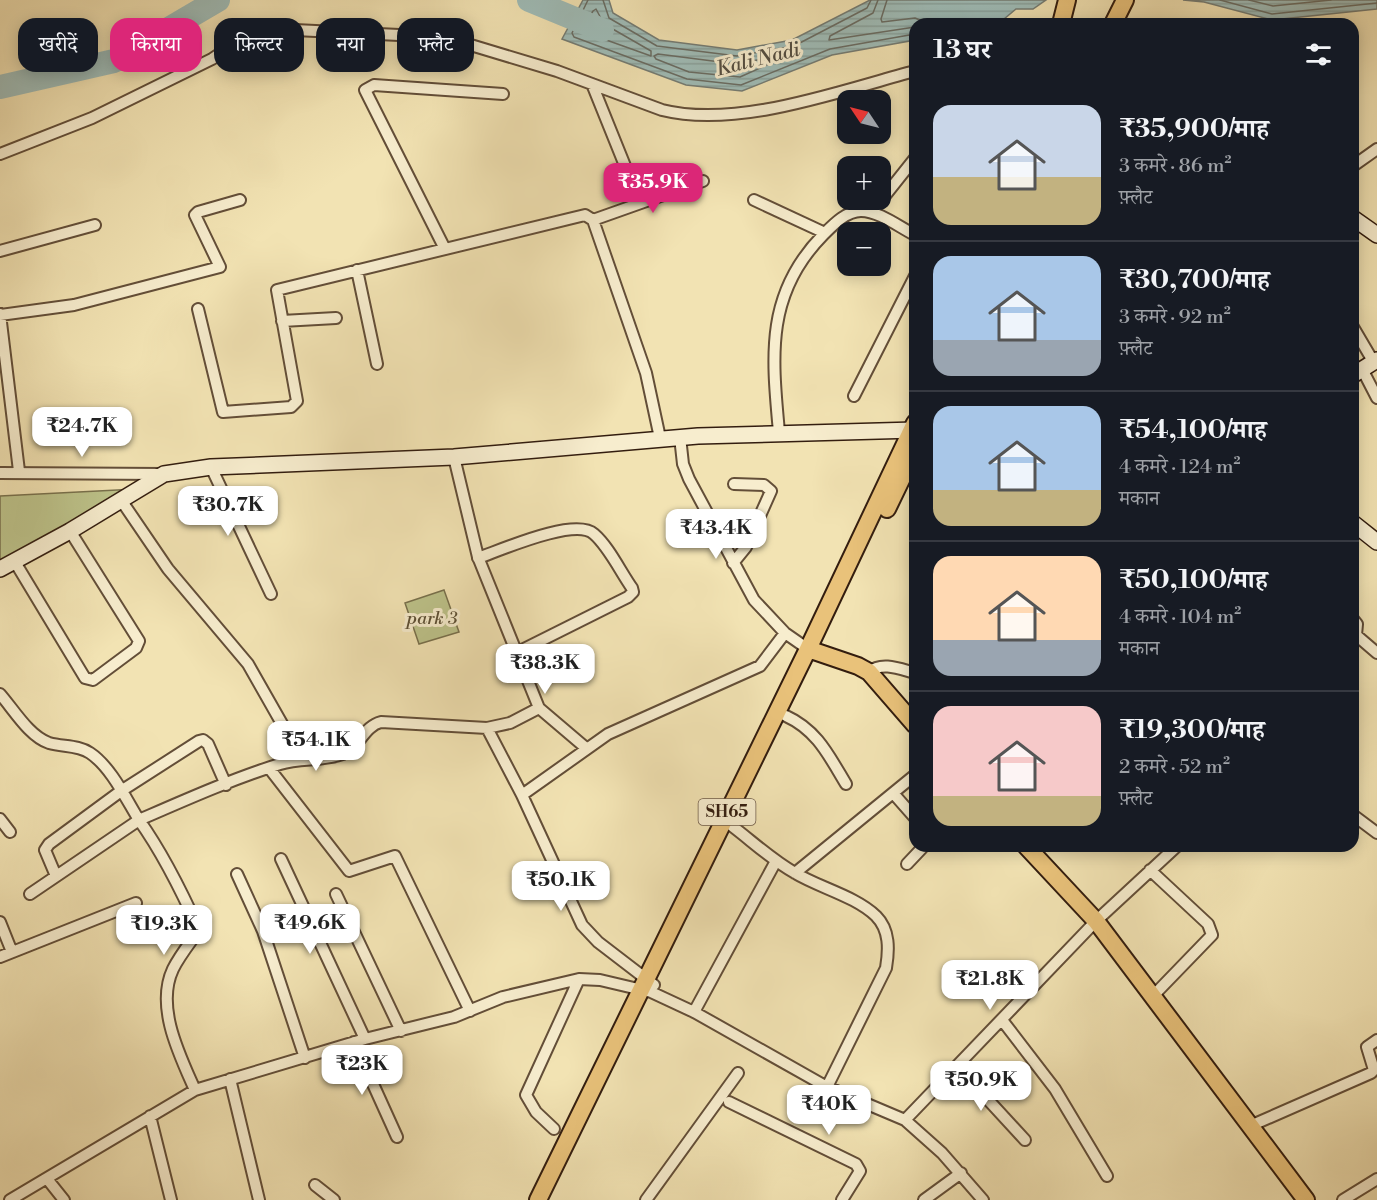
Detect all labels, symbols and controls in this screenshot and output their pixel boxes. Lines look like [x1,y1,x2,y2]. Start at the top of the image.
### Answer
chip: खरीदें [18,18,98,72]
chip: किराया [110,18,202,72]
chip: फ़िल्टर [214,18,304,72]
chip: नया [316,18,385,72]
chip: फ़्लैट [397,18,474,72]
text: 13 घर [933,34,991,66]
water label: Kali Nadi [713,37,803,83]
icon: filters [1302,38,1335,71]
north arrow [837,90,891,144]
map controls [837,90,891,276]
text: ₹35,900/माह [1119,113,1269,145]
icon: home [981,129,1053,201]
text: 3 कमरे · 86 m² [1119,154,1232,179]
button: + [837,156,891,210]
pin: ₹35.9K [604,163,702,214]
text: ₹35.9K [618,170,688,195]
text: फ़्लैट [1119,186,1152,211]
button: − [837,222,891,276]
text: ₹30,700/माह [1119,264,1270,296]
icon: home [981,280,1053,352]
text: 3 कमरे · 92 m² [1119,305,1231,330]
text: फ़्लैट [1119,337,1152,362]
pin: ₹24.7K [33,407,131,458]
text: ₹24.7K [46,414,118,439]
text: ₹54,100/माह [1119,414,1267,446]
icon: home [981,430,1053,502]
text: 4 कमरे · 124 m² [1119,455,1241,480]
pin: ₹30.7K [179,486,277,537]
text: मकान [1119,487,1160,512]
text: ₹30.7K [192,493,264,518]
pin: ₹43.4K [667,509,765,560]
text: ₹43.4K [680,516,752,541]
text: ₹50,100/माह [1119,564,1268,596]
icon: home [981,580,1053,652]
text: 4 कमरे · 104 m² [1119,605,1241,630]
park label: park 3 [404,607,457,630]
text: मकान [1119,637,1160,662]
pin: ₹38.3K [496,644,594,695]
text: ₹38.3K [510,651,580,676]
text: ₹19,300/माह [1119,714,1265,746]
pin: ₹54.1K [267,721,365,772]
text: ₹54.1K [281,728,351,753]
icon: home [981,730,1053,802]
text: 2 कमरे · 52 m² [1119,755,1230,780]
text: फ़्लैट [1119,787,1152,812]
road number: SH65 [698,799,756,825]
pin: ₹50.1K [512,861,610,912]
text: ₹50.1K [526,868,596,893]
pin: ₹49.6K [261,904,359,955]
pin: ₹19.3K [115,905,213,956]
text: ₹49.6K [274,911,346,936]
text: ₹19.3K [130,912,198,937]
pin: ₹21.8K [941,960,1039,1011]
text: ₹21.8K [955,967,1025,992]
pin: ₹23K [326,1045,398,1096]
text: ₹23K [336,1052,388,1077]
pin: ₹50.9K [932,1061,1030,1112]
text: ₹50.9K [944,1068,1018,1093]
pin: ₹40K [793,1085,865,1136]
text: ₹40K [801,1092,857,1117]

